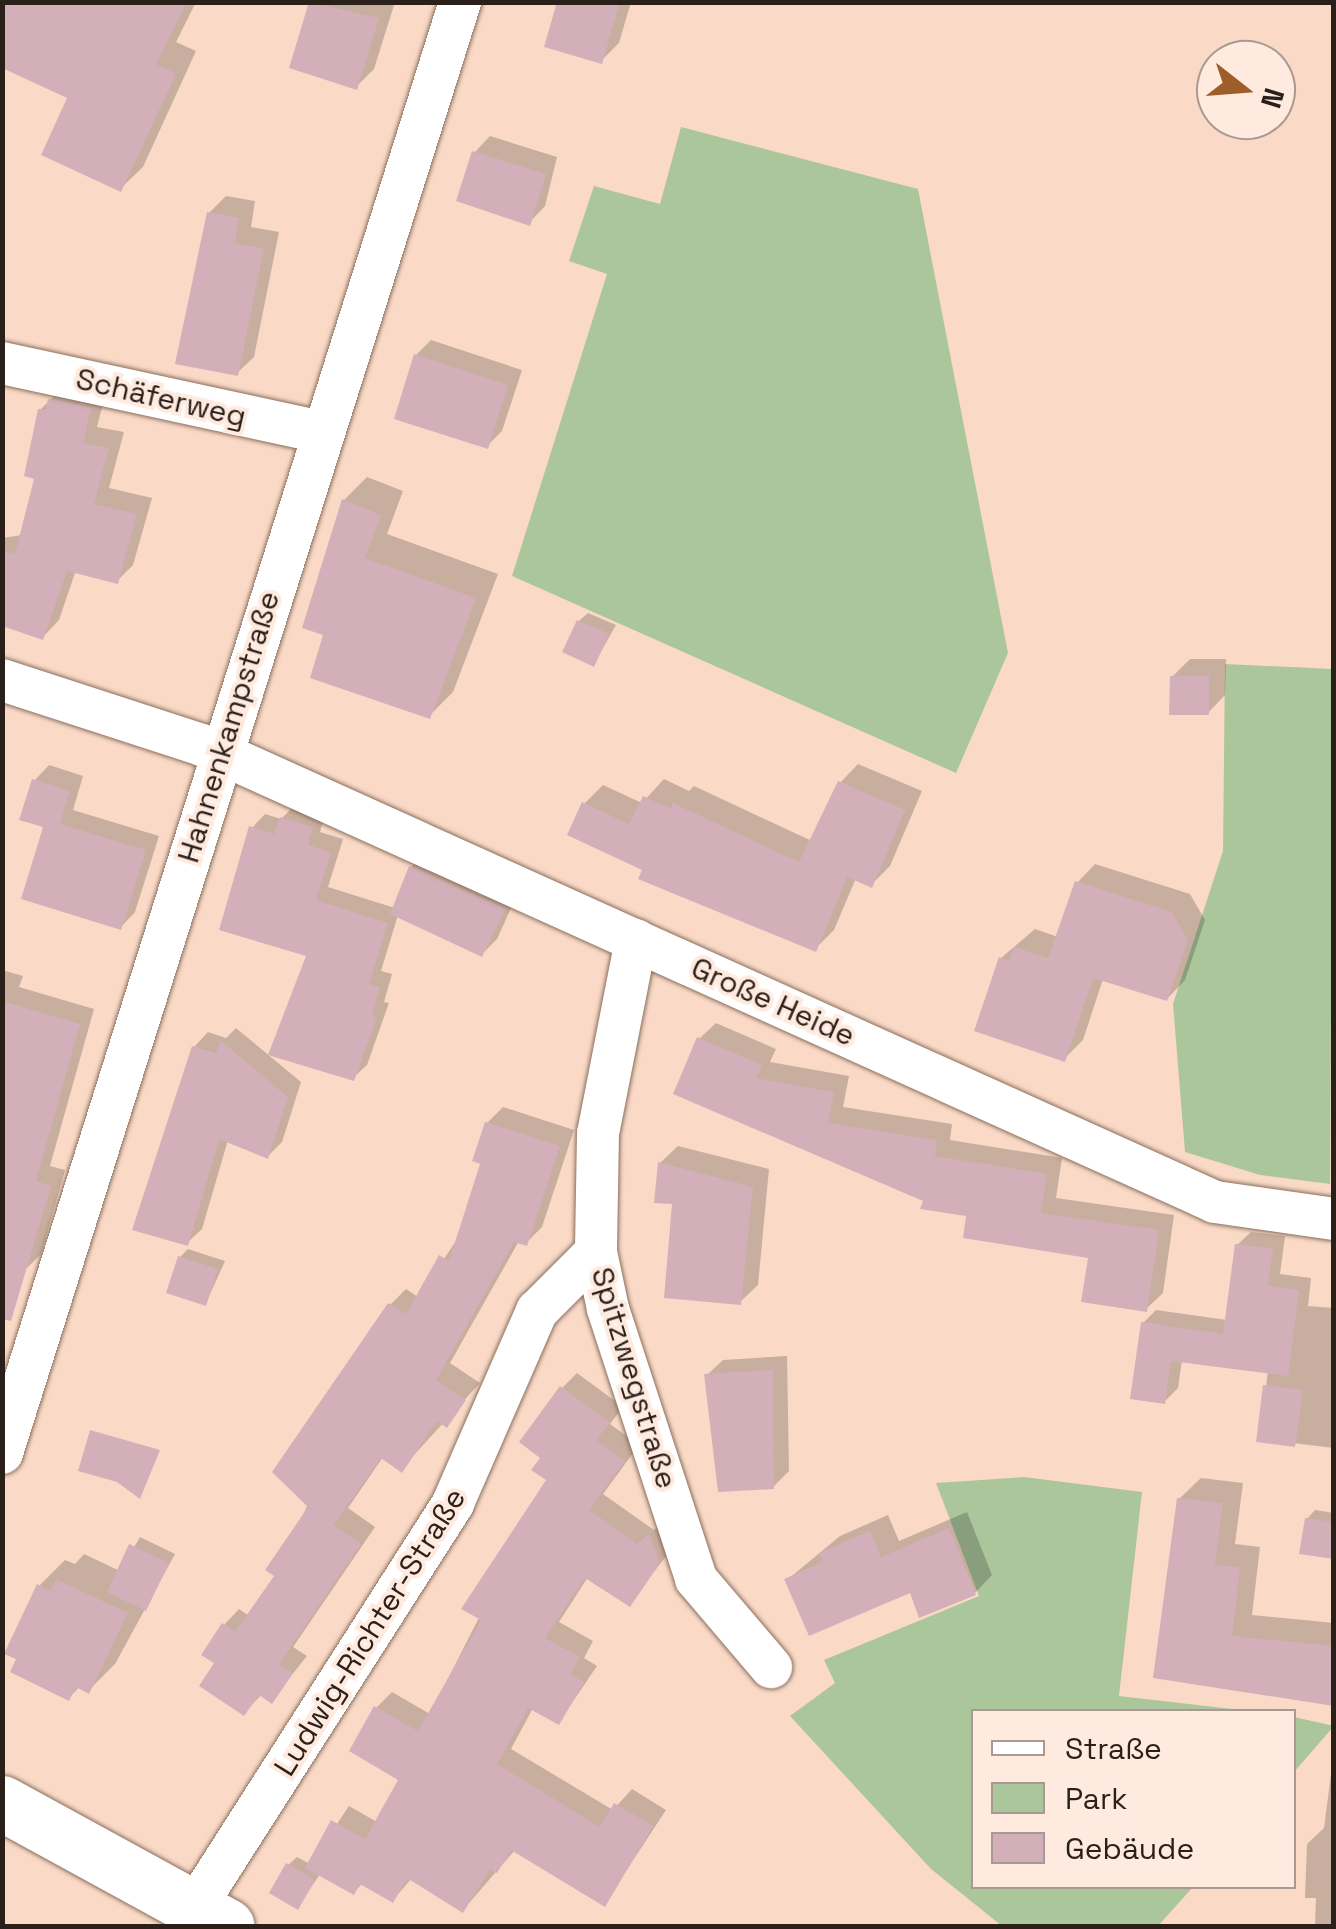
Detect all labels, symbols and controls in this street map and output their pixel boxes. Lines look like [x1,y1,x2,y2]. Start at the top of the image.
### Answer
north arrow [1196,40,1296,140]
text: N [1253,84,1293,112]
street label: Schäferweg [72,361,250,435]
street label: Hahnenkampstraße [171,587,287,867]
street label: Große Heide [686,950,860,1054]
street label: Spitzwegstraße [583,1263,685,1493]
street label: Ludwig-Richter-Straße [267,1481,473,1783]
legend [971,1709,1296,1889]
text: Straße [1065,1729,1162,1768]
text: Park [1065,1779,1127,1818]
text: Gebäude [1065,1829,1194,1868]

